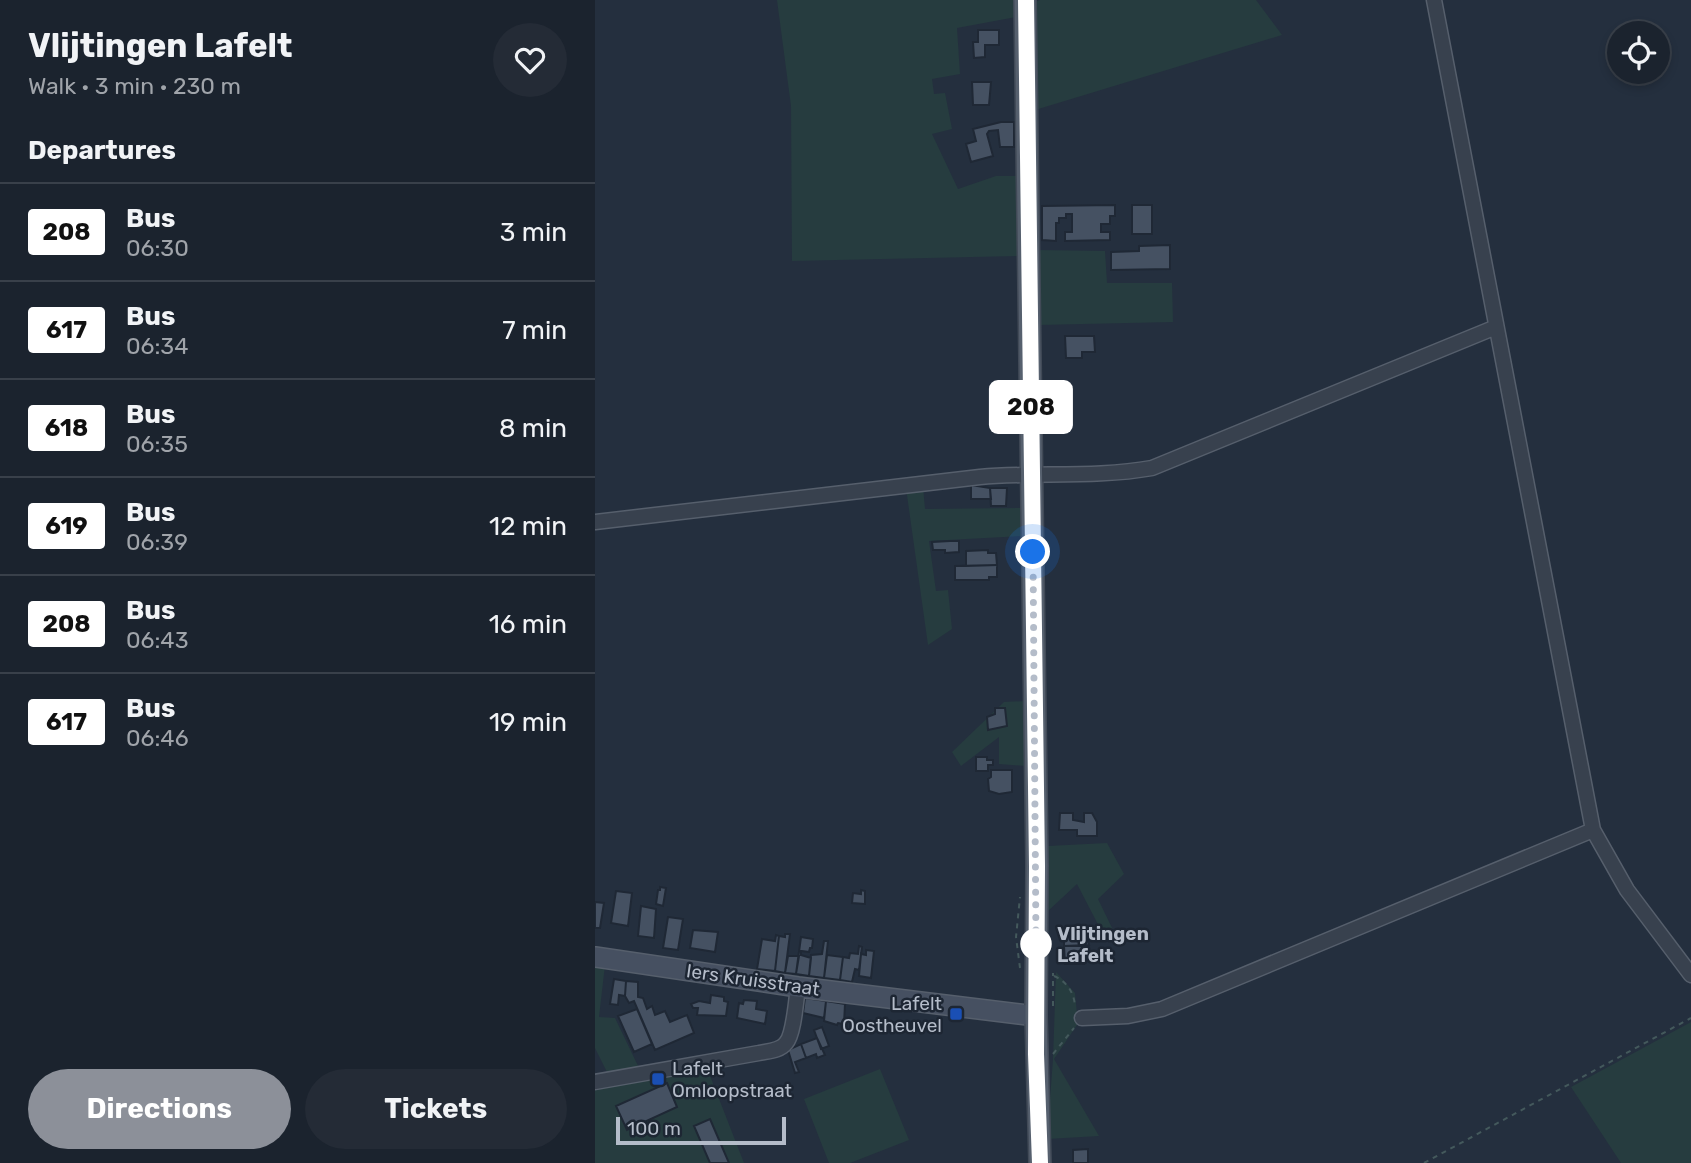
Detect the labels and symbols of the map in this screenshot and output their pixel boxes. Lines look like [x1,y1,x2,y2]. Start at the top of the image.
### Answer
line badge: 208 [991,384,1071,430]
your location [1015,534,1050,569]
place label: Vlijtingen Lafelt [1057,922,1149,967]
marker: Vlijtingen Lafelt [1021,929,1051,959]
street label: Iers Kruisstraat [685,959,822,1001]
place label: Lafelt Oostheuvel [842,992,943,1037]
marker: Lafelt Oostheuvel [948,1006,964,1022]
place label: Lafelt Omloopstraat [672,1057,793,1102]
marker: Lafelt Omloopstraat [650,1071,666,1087]
scale bar [616,1114,786,1146]

